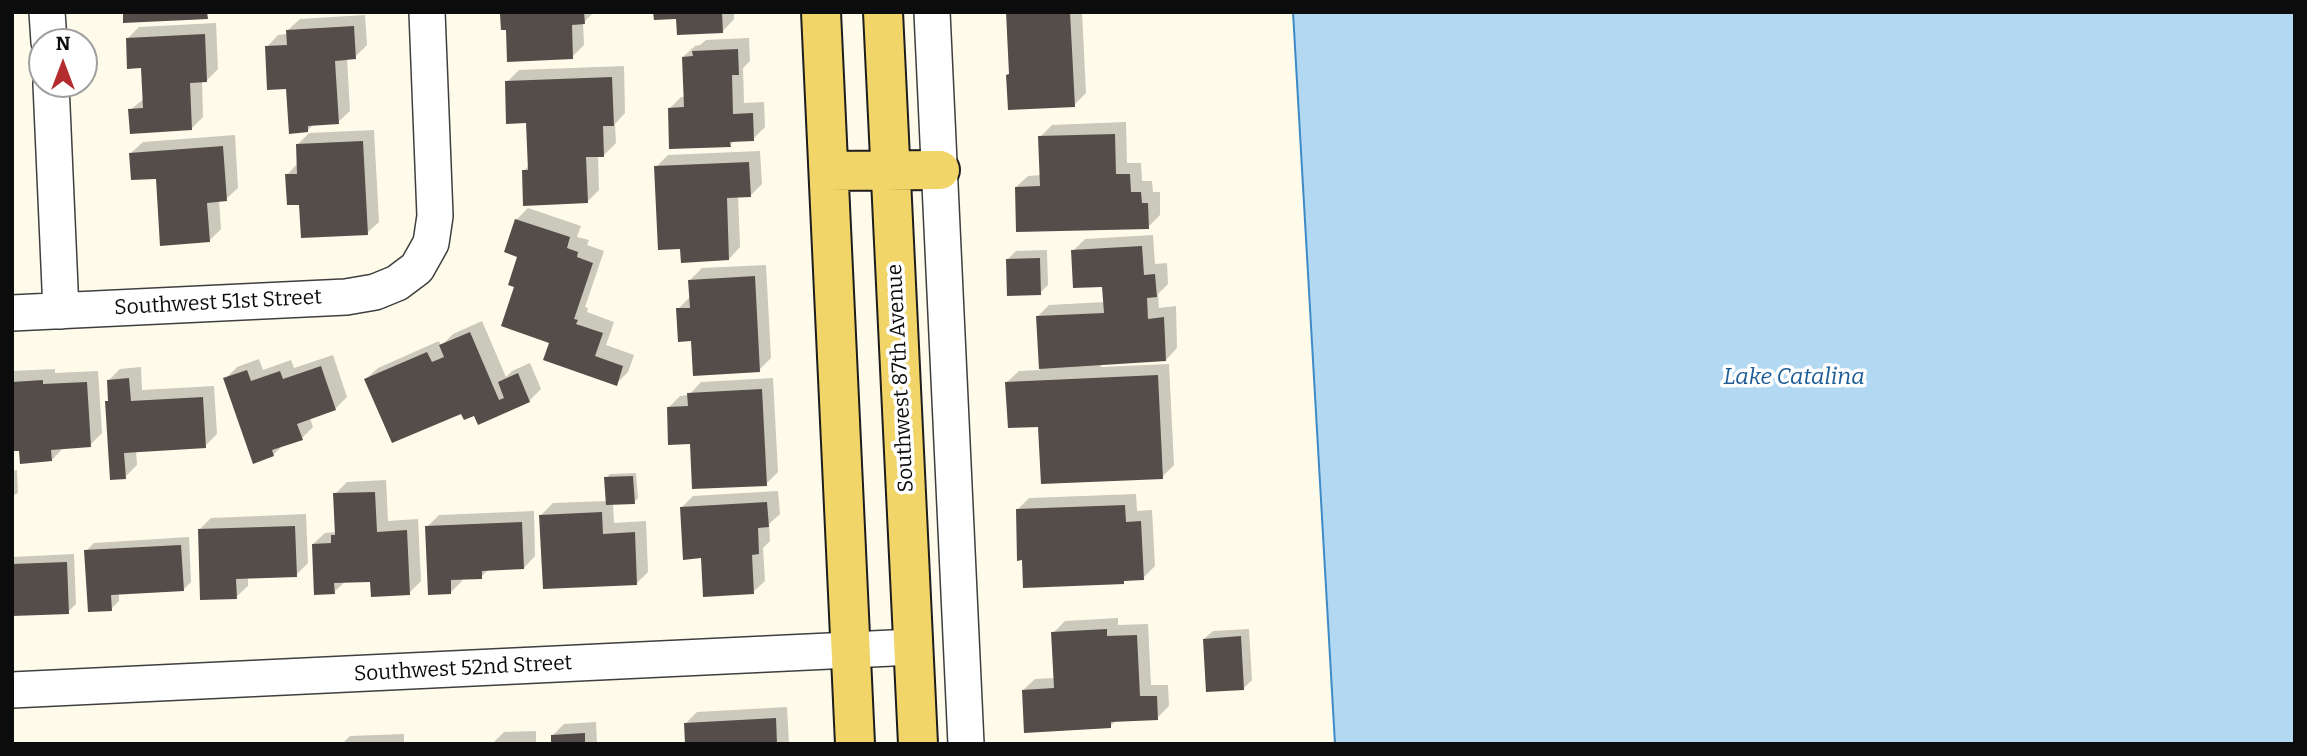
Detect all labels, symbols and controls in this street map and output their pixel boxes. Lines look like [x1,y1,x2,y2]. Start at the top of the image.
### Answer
north arrow [28,28,98,98]
text: N [56,32,70,55]
street label: Southwest 87th Avenue [882,263,920,493]
street label: Southwest 51st Street [114,285,322,321]
water label: Lake Catalina [1723,364,1865,392]
street label: Southwest 52nd Street [353,651,573,687]

